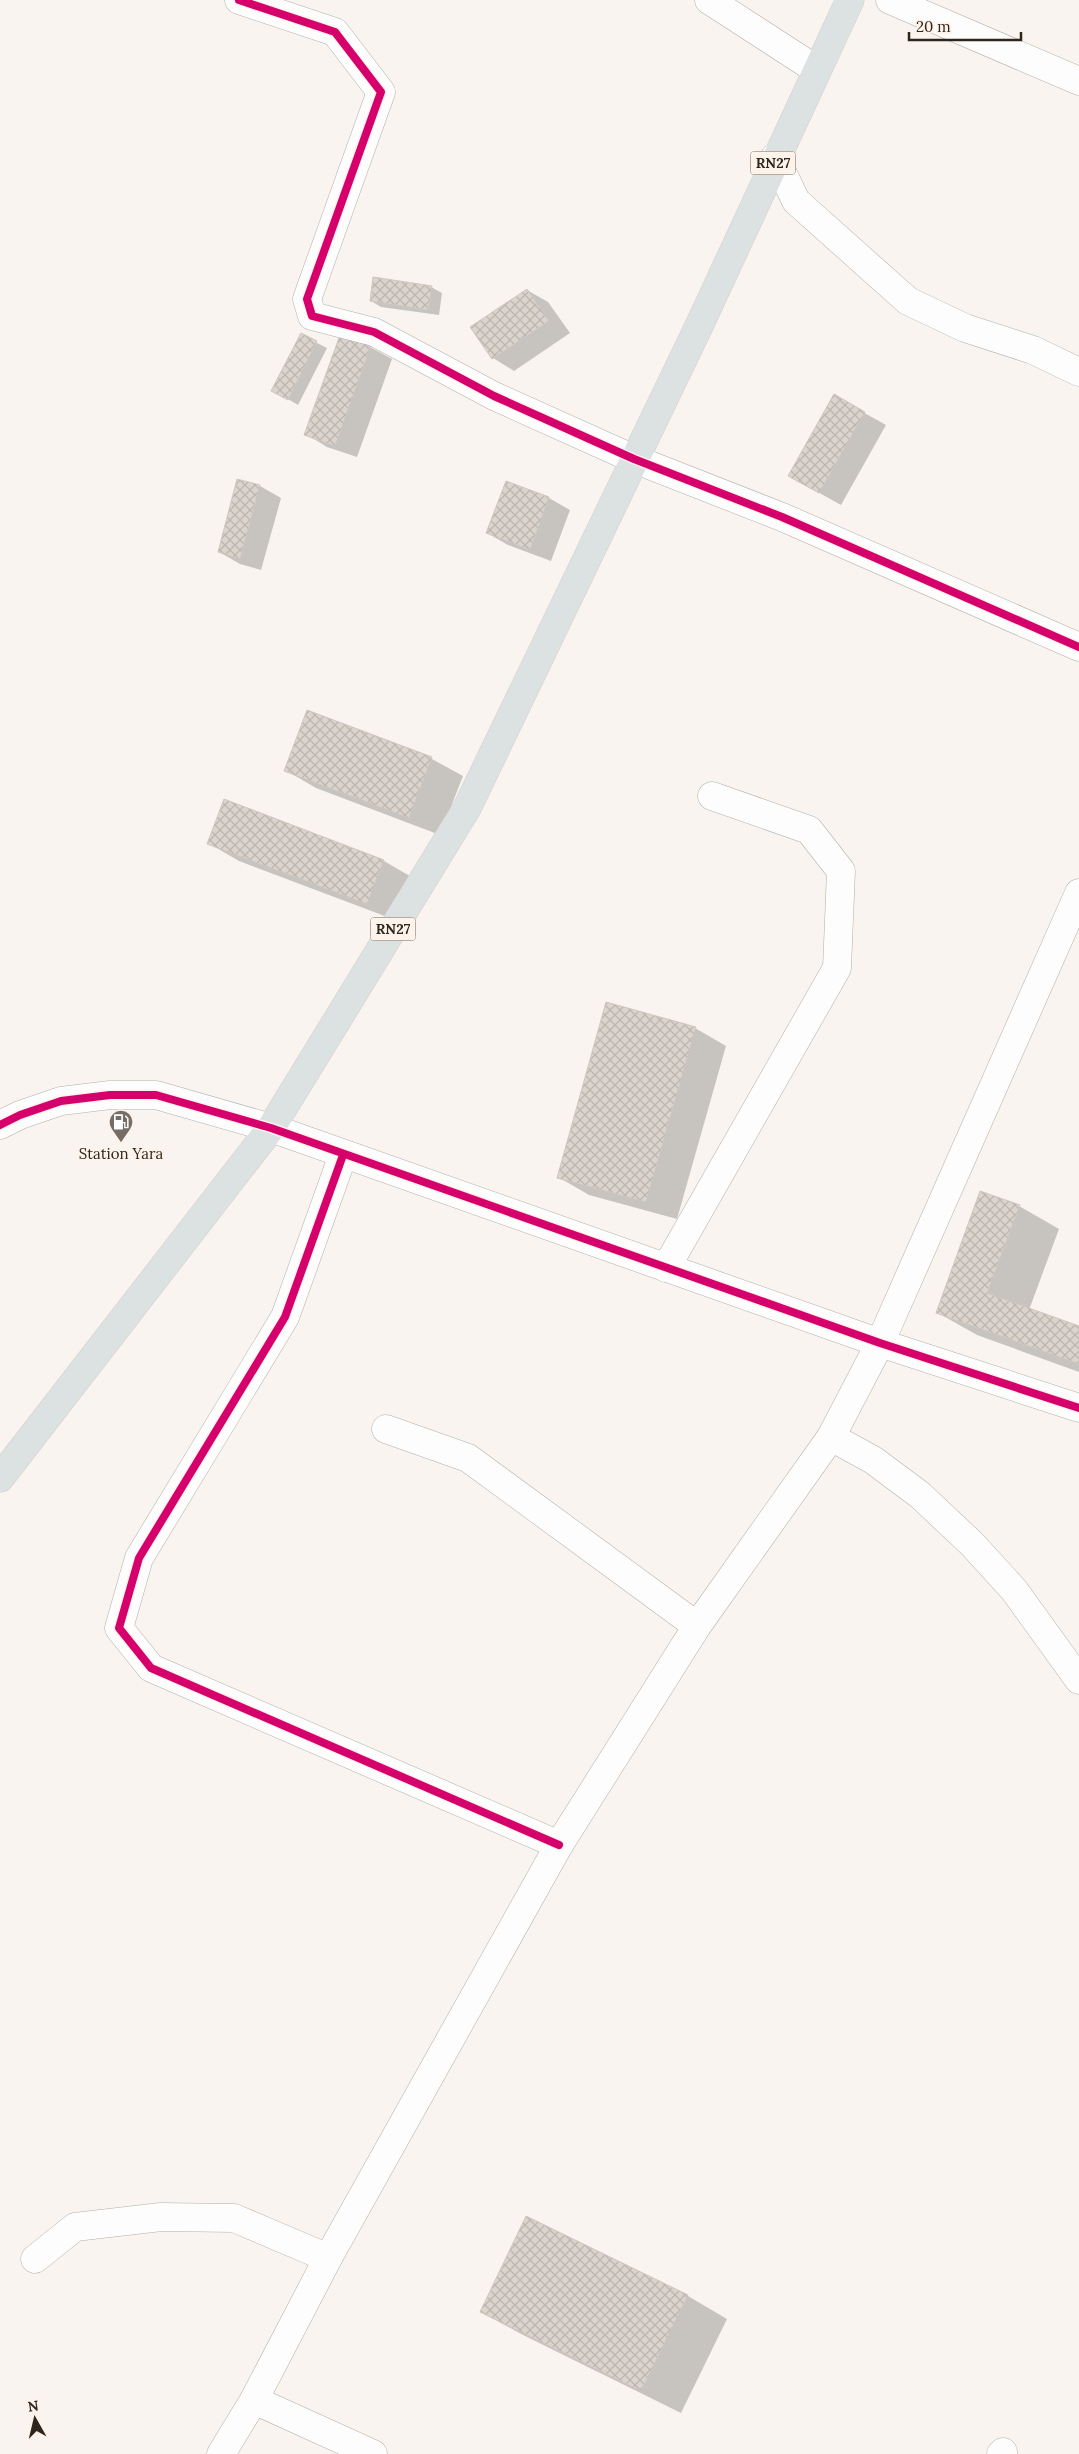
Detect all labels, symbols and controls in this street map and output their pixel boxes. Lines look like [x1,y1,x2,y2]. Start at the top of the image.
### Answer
scale bar [909,10,1022,42]
text: 20 m [916,17,951,36]
road number: RN27 [750,152,796,174]
road number: RN27 [370,918,416,941]
fuel station icon: Station Yara [108,1109,134,1143]
place label: Station Yara [79,1144,163,1163]
north arrow [10,2394,60,2444]
text: N [27,2396,40,2416]

